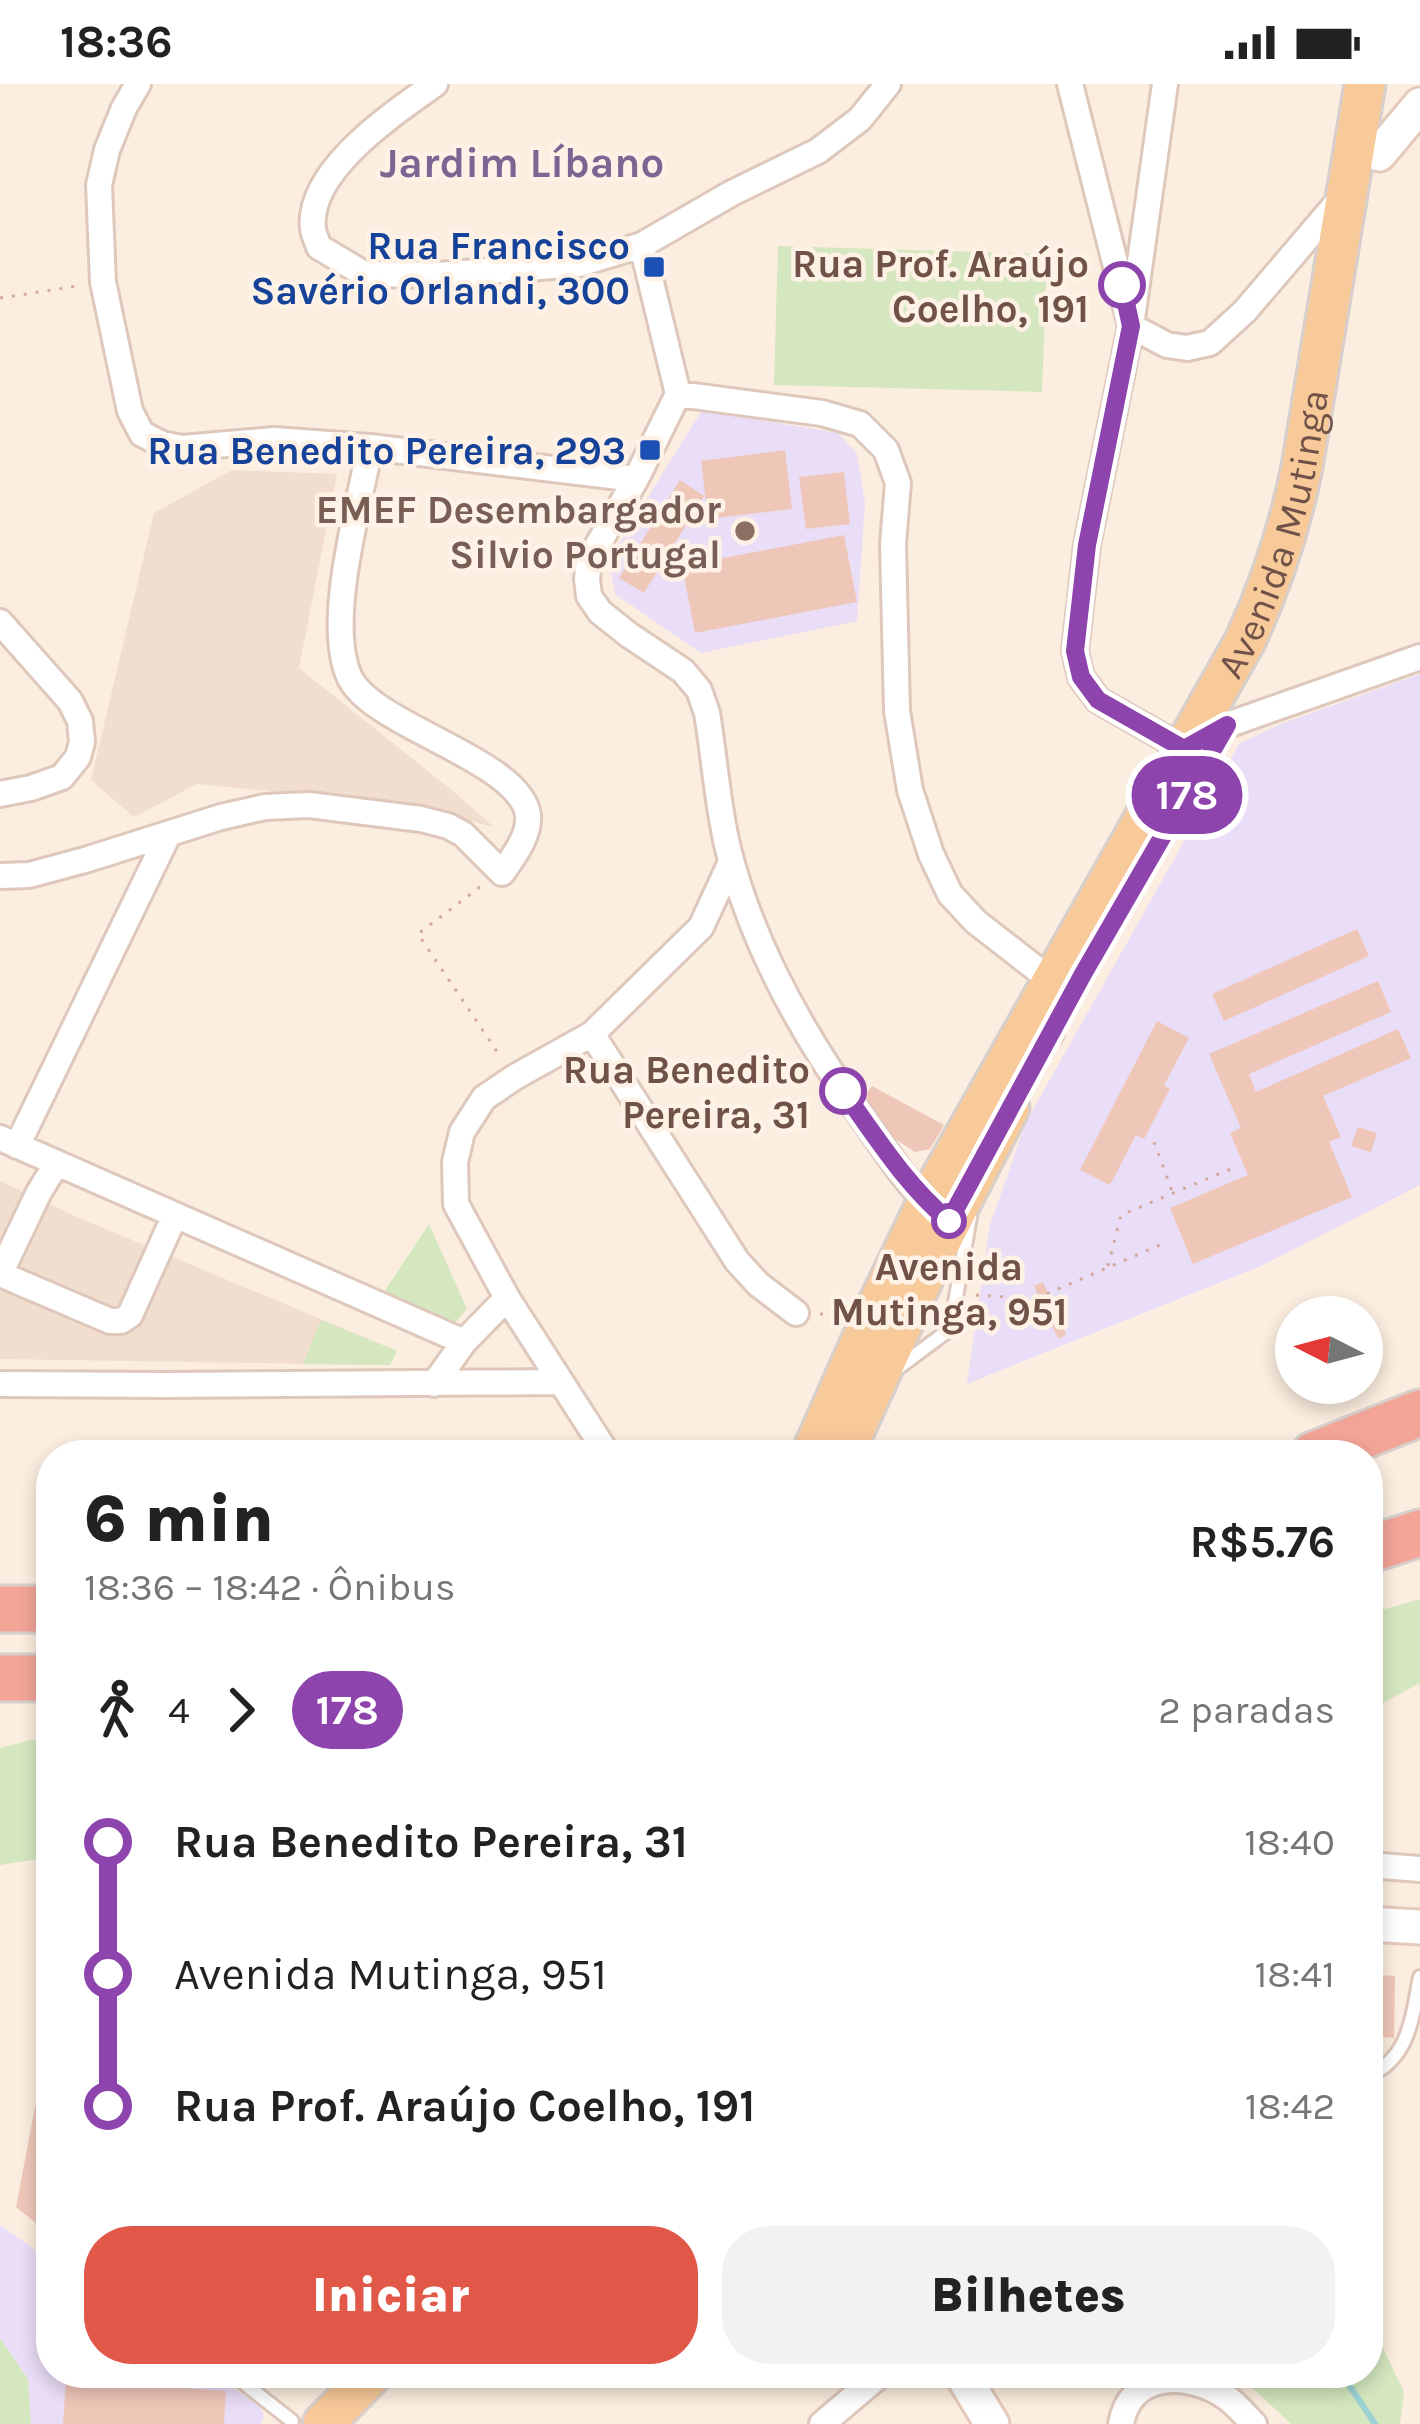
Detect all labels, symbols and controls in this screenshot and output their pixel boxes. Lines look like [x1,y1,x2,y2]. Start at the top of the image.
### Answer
text: 18:36 [60,16,173,68]
district label: Jardim Líbano [380,138,664,188]
place label: Rua Francisco Savério Orlandi, 300 [250,223,630,314]
place label: Rua Prof. Araújo Coelho, 191 [792,241,1089,332]
marker: Rua Francisco Savério Orlandi, 300 [641,254,667,280]
marker: Rua Prof. Araújo Coelho, 191 [1100,263,1144,307]
street label: Avenida Mutinga [1207,386,1338,686]
place label: Rua Benedito Pereira, 293 [147,428,626,474]
marker: Rua Benedito Pereira, 293 [637,437,663,463]
place label: EMEF Desembargador Silvio Portugal [316,487,722,578]
marker: EMEF Desembargador Silvio Portugal [732,518,758,544]
line badge: 178 [1118,756,1256,834]
text: 178 [1155,770,1219,820]
place label: Rua Benedito Pereira, 31 [563,1047,810,1138]
marker: Rua Benedito Pereira, 31 [821,1069,865,1113]
marker: Avenida Mutinga, 951 [933,1205,965,1237]
place label: Avenida Mutinga, 951 [831,1244,1067,1335]
north arrow [1275,1296,1383,1404]
map controls [1275,1296,1383,1404]
text: 6 min [84,1480,274,1558]
text: R$5.76 [1189,1516,1335,1568]
text: 18:36 – 18:42 · Ônibus [84,1564,455,1610]
icon: walk [84,1677,150,1743]
icon: forward [208,1677,274,1743]
text: 178 [316,1685,379,1735]
text: 4 [168,1687,190,1733]
text: 2 paradas [1158,1687,1335,1733]
text: Rua Benedito Pereira, 31 [174,1816,688,1868]
text: 18:40 [1244,1819,1335,1865]
text: Avenida Mutinga, 951 [174,1948,607,2000]
text: 18:41 [1254,1951,1335,1997]
text: Rua Prof. Araújo Coelho, 191 [174,2080,755,2132]
text: 18:42 [1245,2083,1335,2129]
button: Iniciar [84,2226,698,2364]
button: Bilhetes [722,2226,1335,2364]

